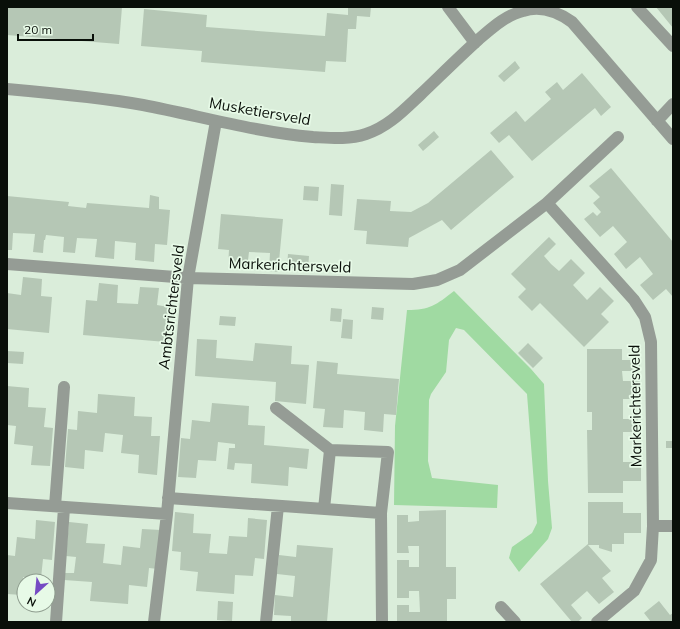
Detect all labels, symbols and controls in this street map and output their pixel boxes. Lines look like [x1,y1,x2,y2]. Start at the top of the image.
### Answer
scale bar [18,16,93,42]
text: 20 m [24,22,52,37]
street label: Musketiersveld [208,93,312,129]
street label: Ambtsrichtersveld [154,243,188,371]
street label: Markerichtersveld [228,253,352,277]
street label: Markerichtersveld [624,344,646,468]
north arrow [16,573,56,613]
text: N [25,594,38,610]

